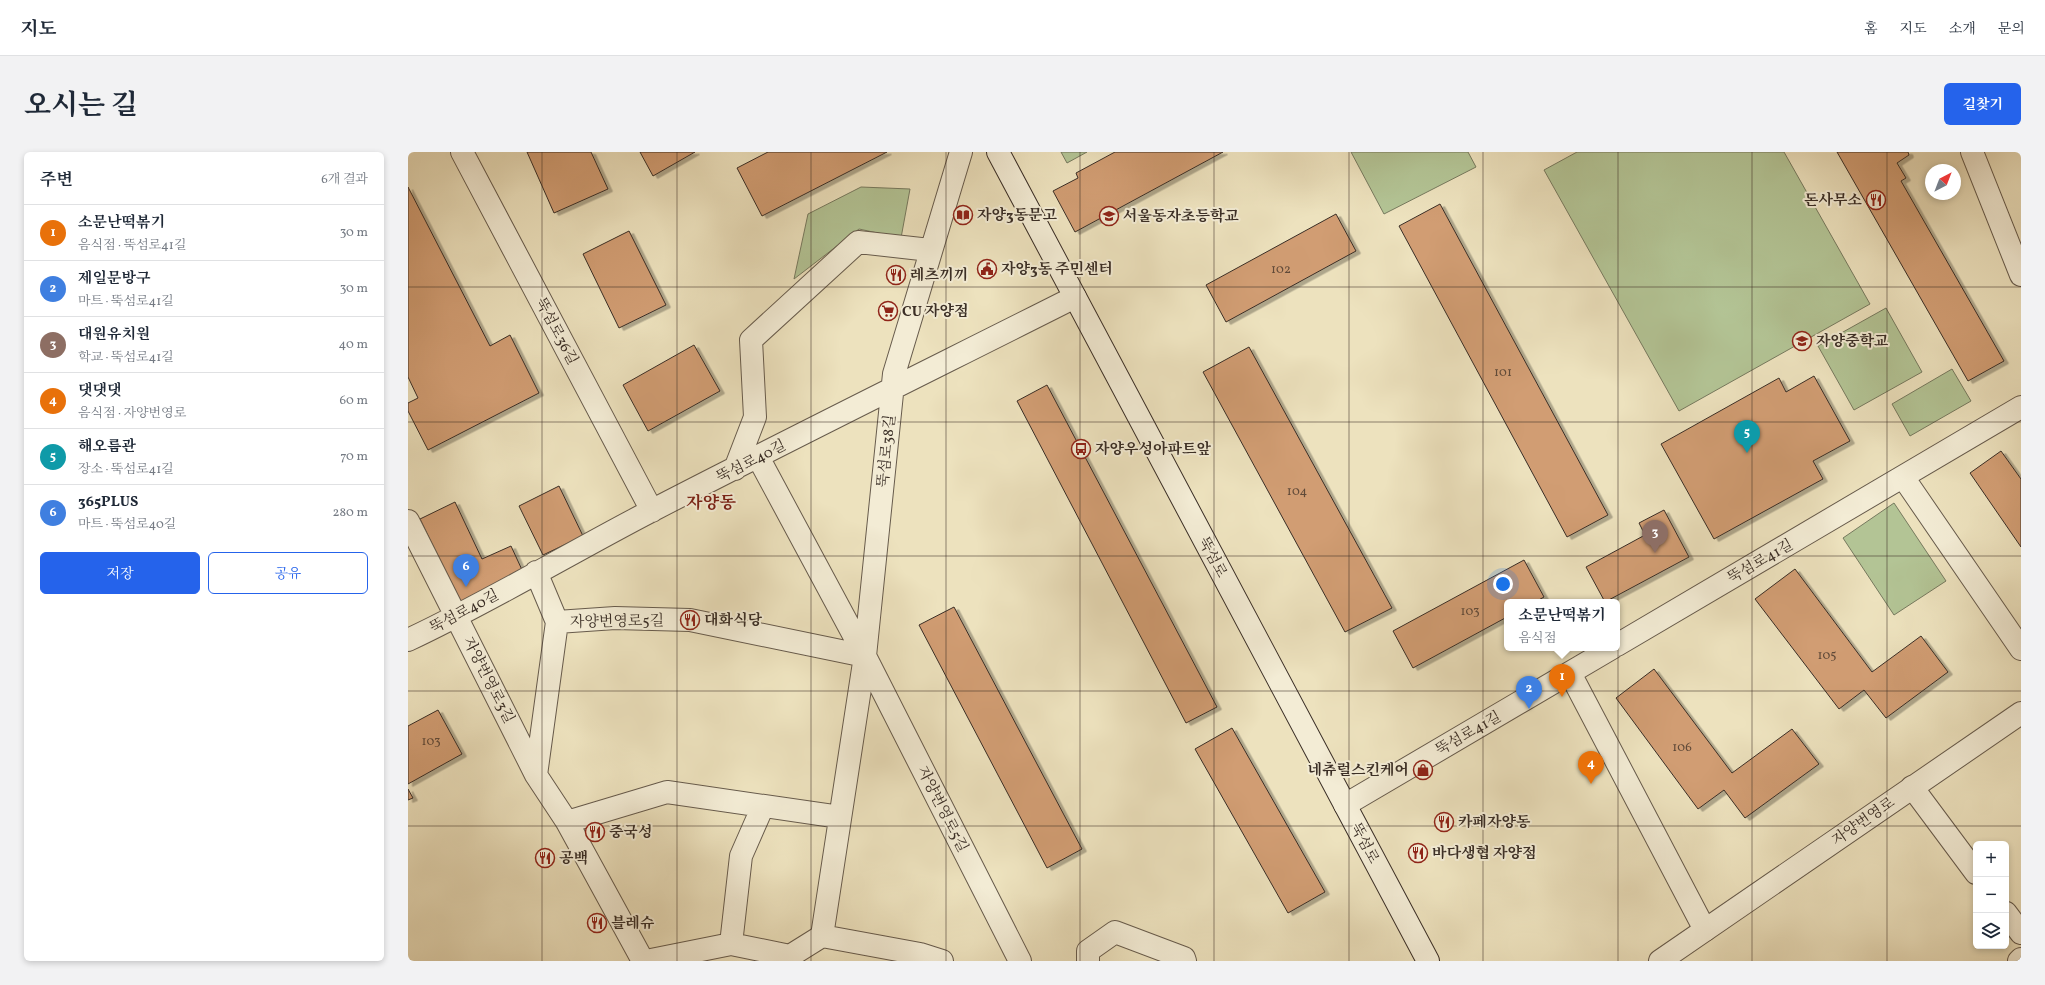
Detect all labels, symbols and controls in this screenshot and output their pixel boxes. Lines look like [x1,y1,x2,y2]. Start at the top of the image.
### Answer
text: 지도 [20,17,57,43]
text: 홈 [1864,20,1878,39]
text: 지도 [1900,20,1927,39]
text: 소개 [1949,20,1976,39]
text: 문의 [1998,20,2025,39]
button: 길찾기 [1944,83,2021,125]
text: 오시는 길 [24,87,138,126]
north arrow [1925,164,1961,200]
text: 주변 [40,169,73,192]
text: 6개 결과 [321,171,368,189]
restaurant icon: 돈사무소 [1865,189,1887,211]
place label: 돈사무소 [1804,191,1863,212]
library icon: 자양3동문고 [952,204,974,226]
school or university icon: 서울동자초등학교 [1098,205,1120,227]
place label: 자양3동문고 [977,206,1058,227]
place label: 서울동자초등학교 [1123,207,1239,228]
text: 소문난떡볶기 [78,213,165,234]
text: 1 [50,224,56,242]
text: 30 m [340,224,368,242]
text: 음식점 · 뚝섬로41길 [78,237,186,255]
public building icon: 자양3동 주민센터 [976,258,998,280]
place label: 자양3동 주민센터 [1001,260,1113,281]
house number: 102 [1271,261,1291,279]
restaurant icon: 레츠끼끼 [885,264,907,286]
place label: 레츠끼끼 [910,266,968,287]
text: 제일문방구 [78,269,150,290]
text: 2 [50,280,56,298]
text: 30 m [340,280,368,298]
text: 마트 · 뚝섬로41길 [78,293,174,311]
street label: 뚝섬로36길 [529,294,582,369]
supermarket icon: CU 자양점 [877,300,899,322]
place label: CU 자양점 [902,302,968,323]
text: 대원유치원 [78,325,150,346]
school or university icon: 자양중학교 [1791,330,1813,352]
place label: 자양중학교 [1816,332,1889,353]
text: 3 [50,336,56,354]
text: 40 m [339,336,368,354]
text: 학교 · 뚝섬로41길 [78,349,174,367]
house number: 101 [1494,364,1512,382]
text: 댓댓댓 [78,381,121,402]
text: 4 [49,392,57,410]
text: 60 m [340,392,368,410]
text: 음식점 · 자양번영로 [78,405,186,423]
street label: 뚝섬로38길 [873,414,902,489]
pin: 5 [1734,420,1760,453]
street label: 뚝섬로40길 [713,436,790,489]
text: 해오름관 [78,437,136,458]
bus stop icon: 자양우성아파트앞 [1070,438,1092,460]
place label: 자양우성아파트앞 [1095,440,1211,461]
text: 5 [50,448,56,466]
text: 70 m [340,448,368,466]
text: 장소 · 뚝섬로41길 [78,461,174,479]
house number: 104 [1287,483,1307,501]
text: 365PLUS [78,492,138,513]
district label: 자양동 [686,492,736,515]
text: 6 [49,504,57,522]
text: 280 m [332,504,368,522]
text: 마트 · 뚝섬로40길 [78,516,176,534]
pin: 3 [1642,520,1668,553]
street label: 뚝섬로 [1192,534,1231,582]
street label: 뚝섬로41길 [1724,535,1798,590]
button: 저장 [40,552,200,594]
button: 공유 [208,552,368,594]
pin: 6 [453,554,479,587]
your location [1493,574,1513,594]
street label: 뚝섬로40길 [426,585,503,639]
popup [1504,599,1620,651]
house number: 103 [1460,603,1480,621]
text: 소문난떡볶기 [1519,606,1605,627]
restaurant icon: 대화식당 [679,609,701,631]
street label: 자양번영로5길 [570,611,664,634]
place label: 대화식당 [704,611,762,632]
text: 음식점 [1519,630,1556,648]
street label: 자양번영로3길 [457,634,519,728]
house number: 105 [1818,647,1836,665]
pin: 1 [1549,664,1575,697]
pin: 2 [1516,676,1542,709]
street label: 뚝섬로41길 [1432,707,1506,762]
house number: 103 [421,733,441,751]
house number: 106 [1672,739,1692,757]
pin: 4 [1578,751,1604,784]
shop icon: 네츄럴스킨케어 [1412,759,1434,781]
place label: 네츄럴스킨케어 [1308,761,1409,782]
street label: 자양번영로5길 [911,763,972,856]
street label: 자양번영로 [1828,793,1900,852]
restaurant icon: 카페자양동 [1433,811,1455,833]
place label: 카페자양동 [1458,813,1531,834]
street label: 뚝섬로 [1344,820,1383,868]
restaurant icon: 중국성 [584,821,606,843]
place label: 중국성 [609,823,652,844]
map controls [1973,841,2009,949]
button: + [1973,841,2009,877]
restaurant icon: 바다생협 자양점 [1407,842,1429,864]
place label: 바다생협 자양점 [1432,844,1536,865]
restaurant icon: 공백 [534,847,556,869]
place label: 공백 [559,849,588,870]
button: − [1973,877,2009,913]
restaurant icon: 블레슈 [586,912,608,934]
button: layers [1973,913,2009,949]
place label: 블레슈 [611,914,655,935]

